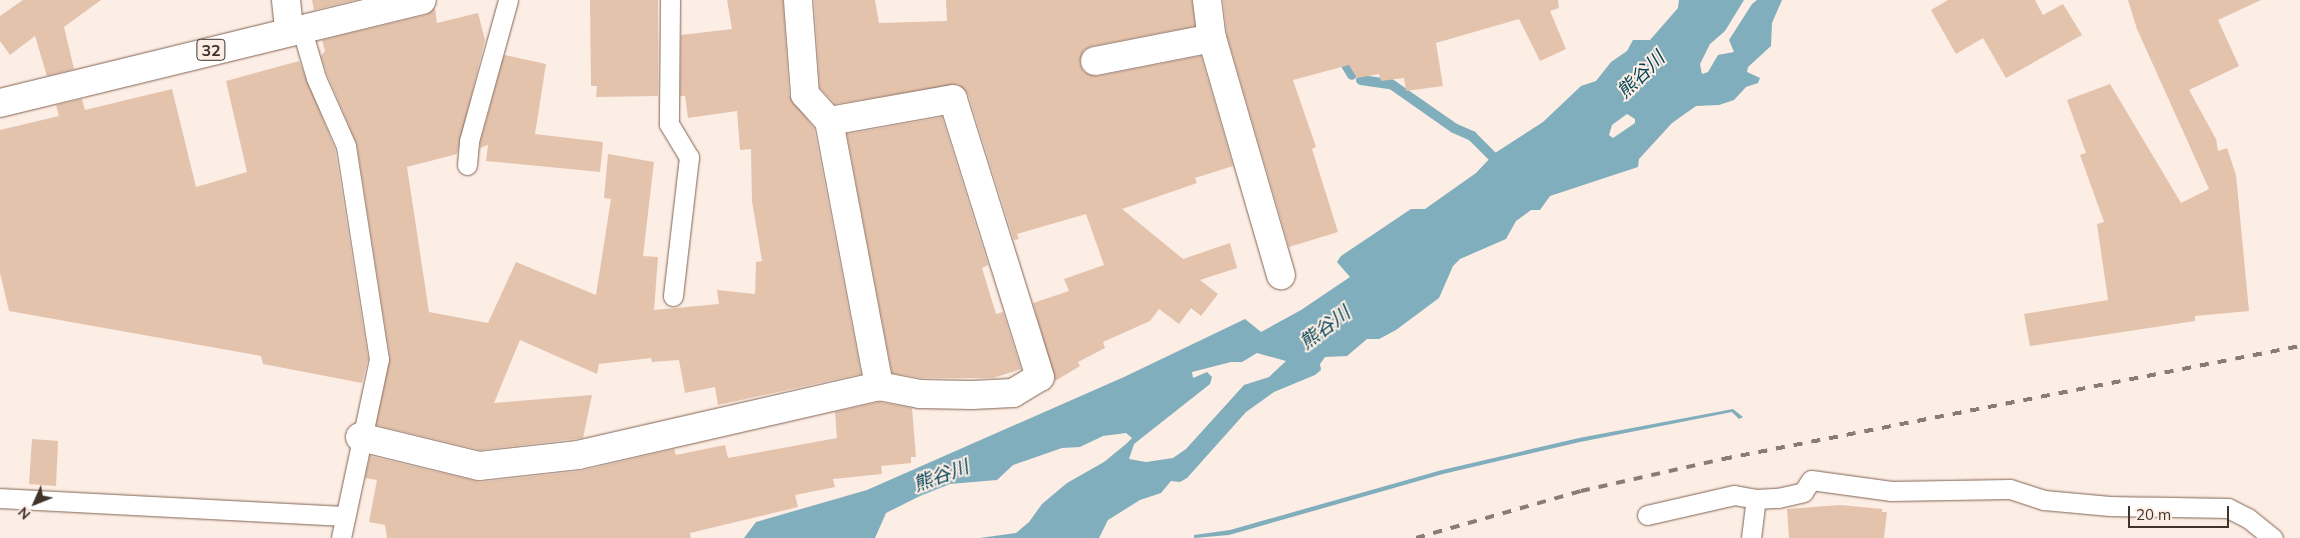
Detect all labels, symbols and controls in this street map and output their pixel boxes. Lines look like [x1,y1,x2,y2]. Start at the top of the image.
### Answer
road number: 32 [196,36,226,64]
water label: 熊谷川 [1613,47,1669,103]
water label: 熊谷川 [1295,302,1355,354]
water label: 熊谷川 [910,456,972,496]
north arrow [10,478,60,528]
scale bar [2130,496,2231,528]
text: N [14,503,34,523]
text: 20 m [2136,505,2171,524]

